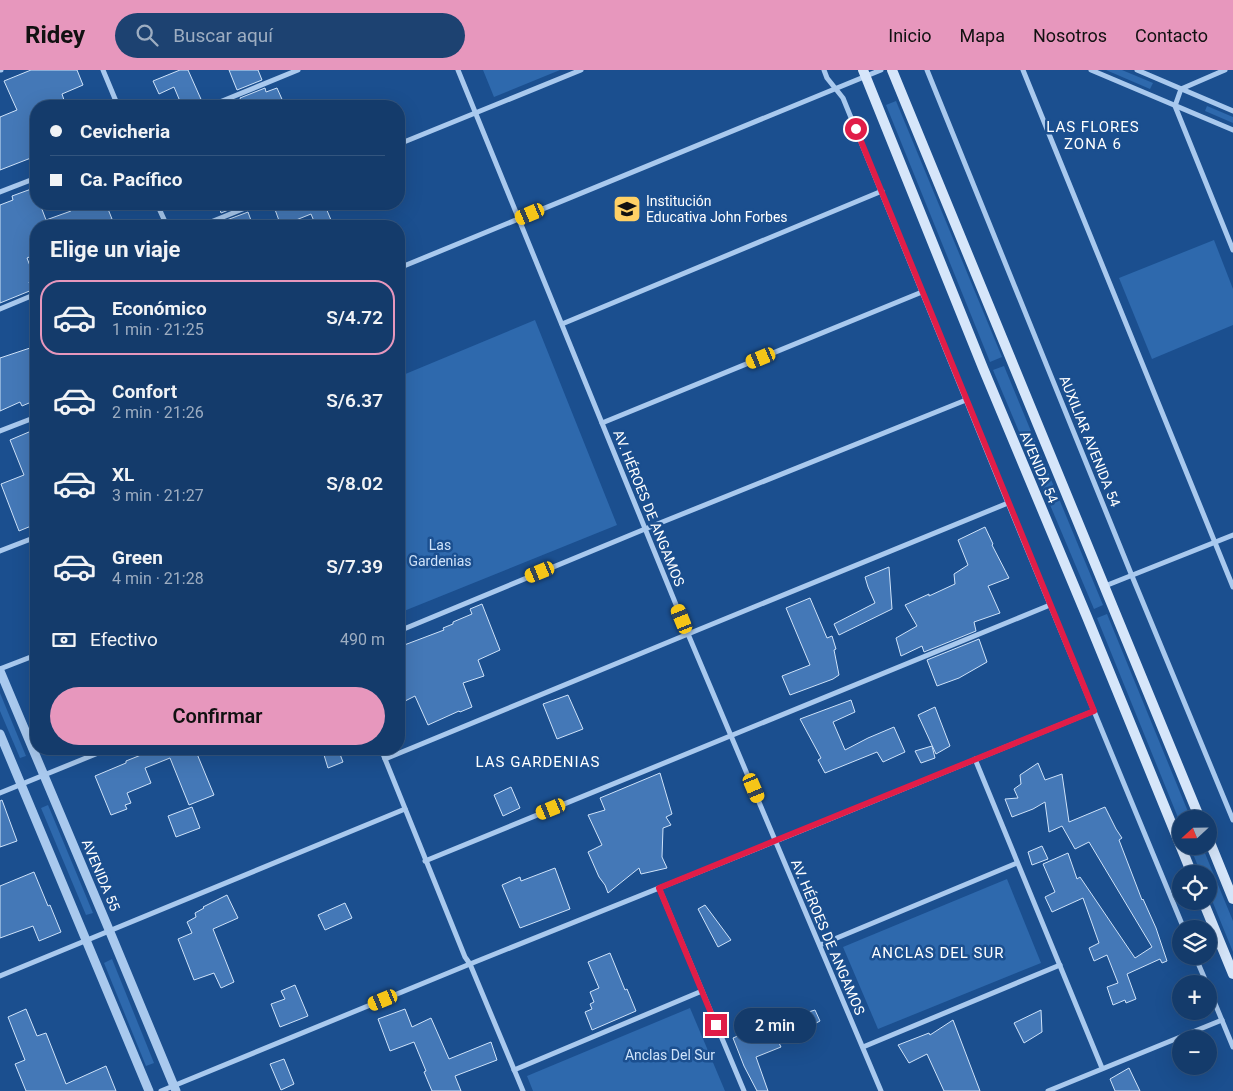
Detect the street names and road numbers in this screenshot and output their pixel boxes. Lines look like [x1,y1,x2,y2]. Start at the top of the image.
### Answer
street label: AUXILIAR AVENIDA 54 [1056,373,1124,509]
street label: AV. HÉROES DE ANGAMOS [610,427,689,589]
street label: AVENIDA 54 [1017,429,1061,505]
street label: AVENIDA 55 [79,837,123,913]
street label: AV. HÉROES DE ANGAMOS [788,856,869,1017]

